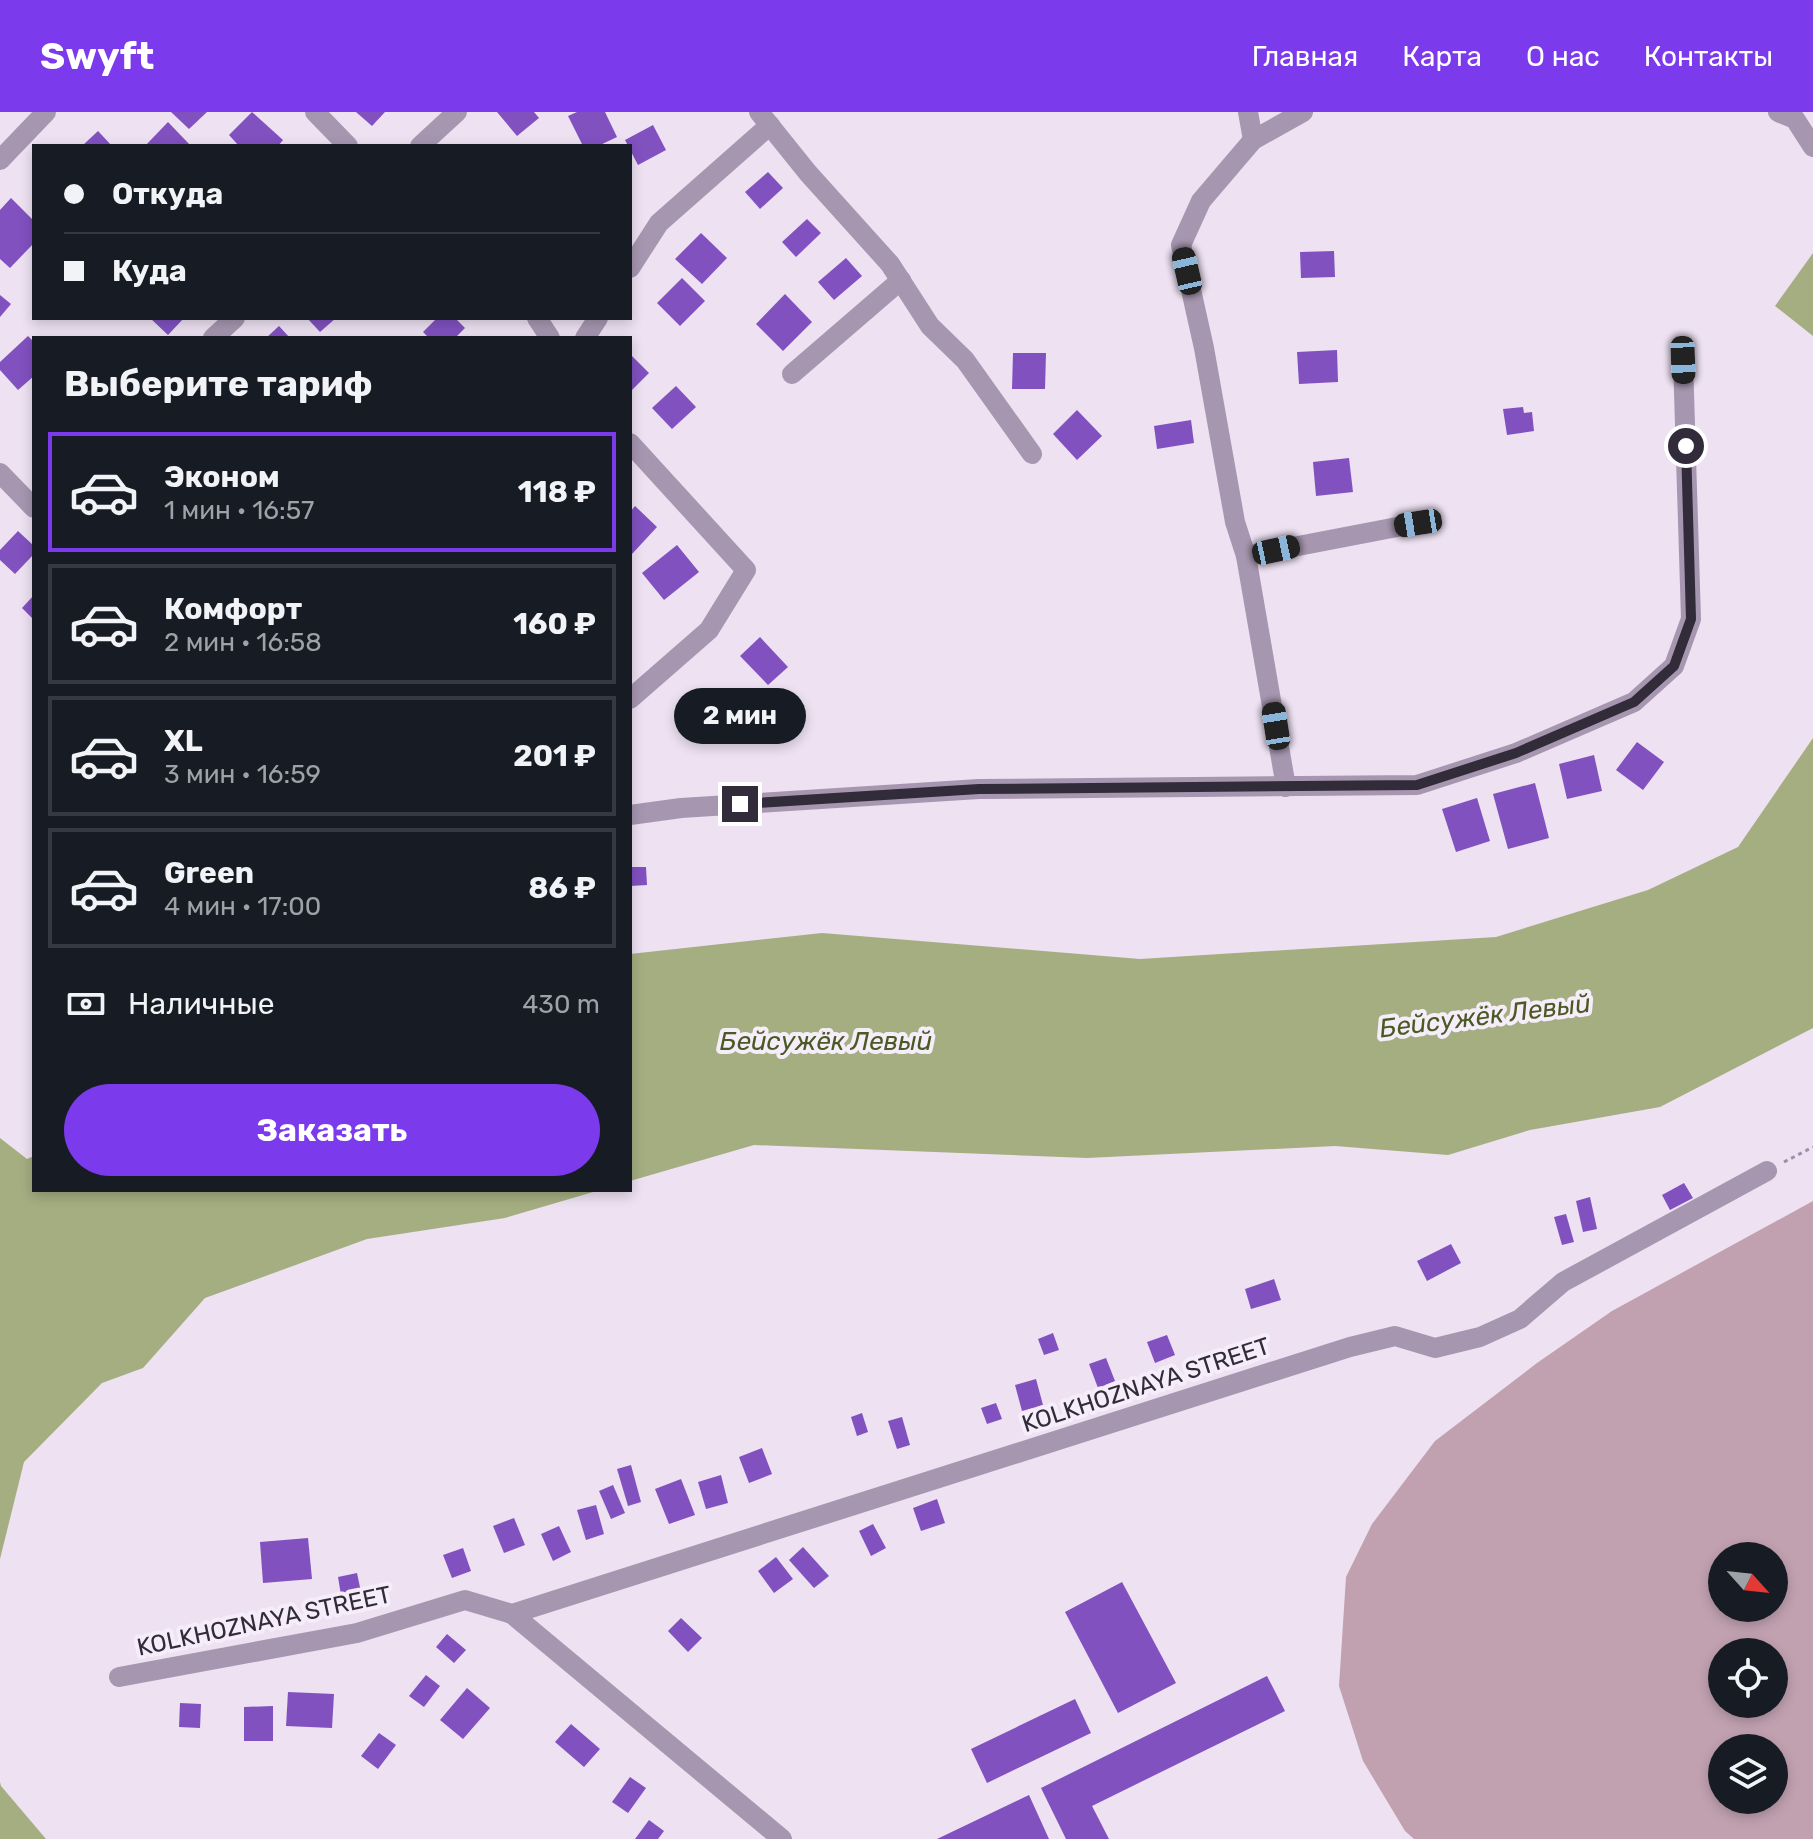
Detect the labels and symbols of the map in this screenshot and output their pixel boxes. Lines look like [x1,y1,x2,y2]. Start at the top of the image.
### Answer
car [1170,245,1204,297]
car [1670,336,1696,384]
route start [1668,428,1704,464]
car [1392,507,1444,539]
car [1250,533,1302,567]
callout: 2 мин [674,688,806,744]
car [1260,700,1292,752]
route end [722,786,758,822]
water label: Бейсужёк Левый [1378,988,1592,1044]
water label: Бейсужёк Левый [720,1026,932,1057]
street label: KOLKHOZNAYA STREET [1019,1332,1274,1438]
north arrow [1708,1542,1788,1622]
street label: KOLKHOZNAYA STREET [134,1580,394,1662]

